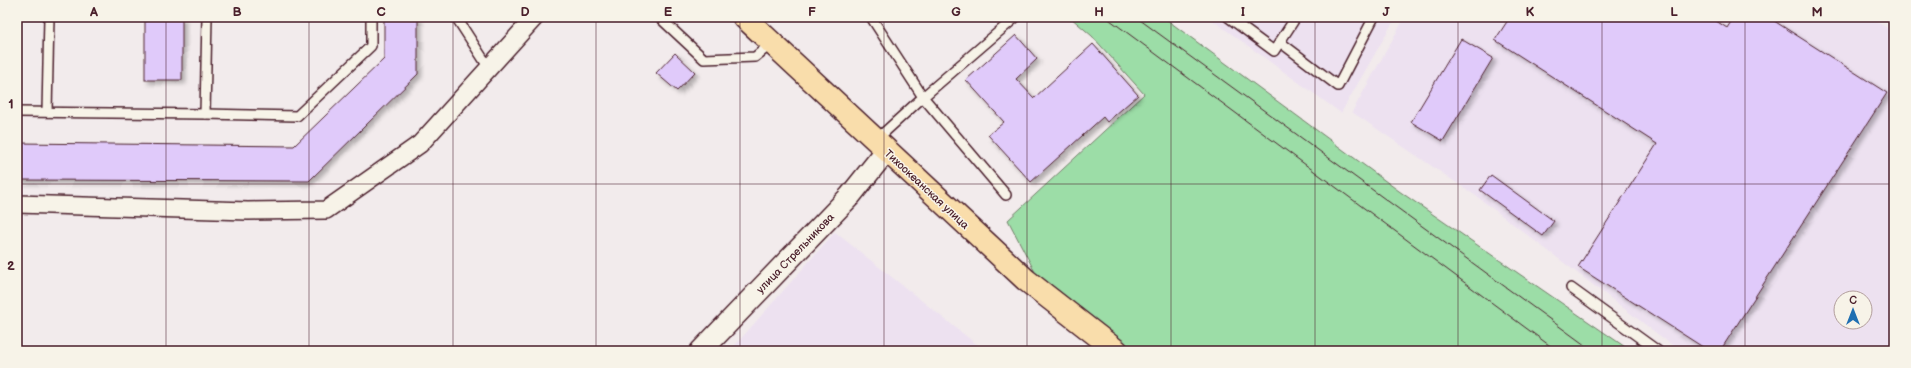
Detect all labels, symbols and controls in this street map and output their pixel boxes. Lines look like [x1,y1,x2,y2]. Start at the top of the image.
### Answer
text: A [89,4,98,20]
text: B [232,4,242,20]
text: C [376,4,386,20]
text: D [520,4,530,20]
text: E [664,4,673,20]
text: F [808,4,816,20]
text: G [951,4,961,20]
text: H [1094,4,1104,20]
text: I [1241,4,1245,20]
text: J [1382,4,1390,20]
text: K [1526,4,1535,20]
text: L [1670,4,1678,20]
text: M [1811,4,1823,20]
text: 1 [8,96,14,112]
street label: Тихоокеанская улица [882,147,972,232]
street label: улица Стрельникова [754,210,837,296]
text: 2 [7,258,15,274]
north arrow [1833,290,1873,330]
text: С [1849,294,1857,307]

